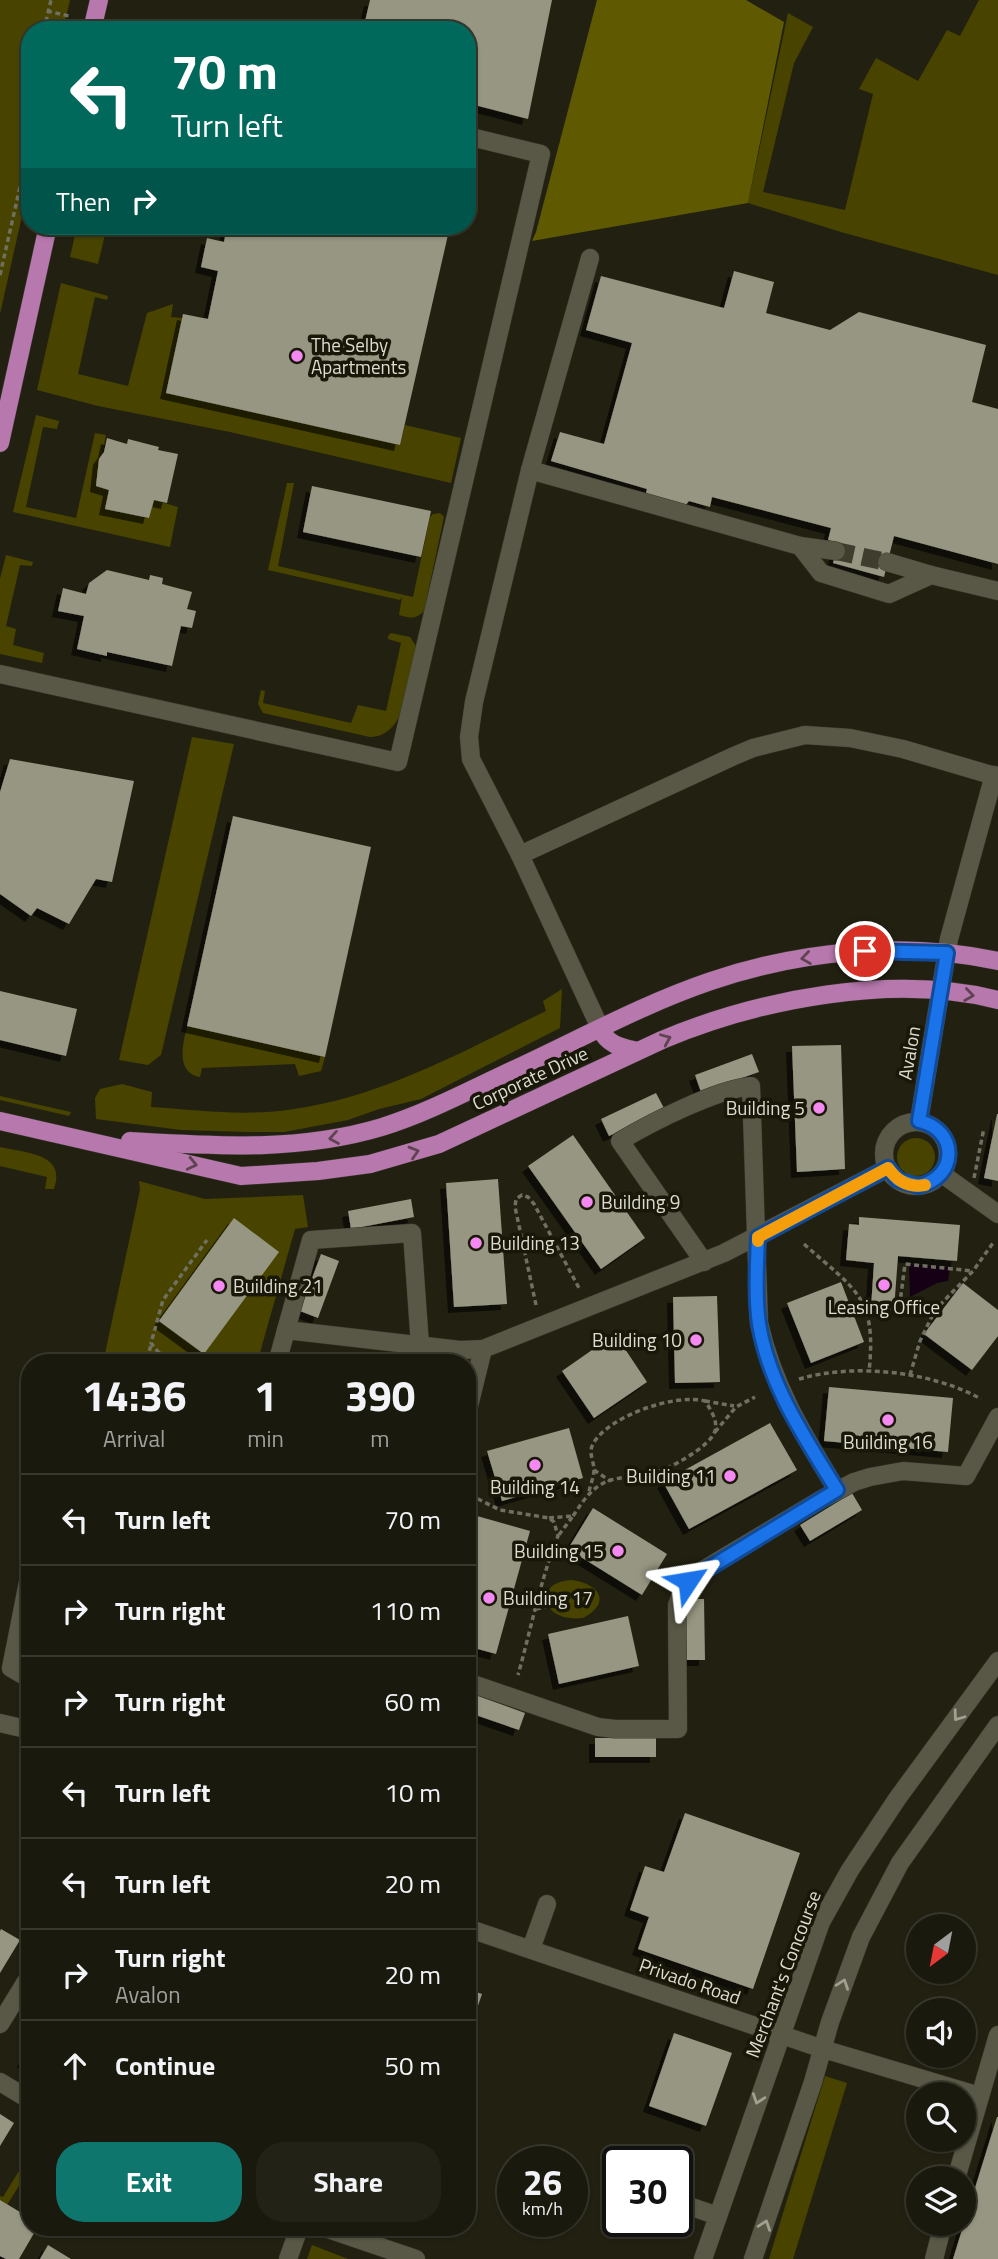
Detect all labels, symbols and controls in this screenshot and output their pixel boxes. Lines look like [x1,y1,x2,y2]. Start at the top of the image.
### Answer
text: 70 m [171,33,278,108]
icon: left [56,49,147,140]
text: Turn left [171,101,283,149]
text: Then [56,182,111,221]
icon: right [125,182,163,220]
place label: The Selby Apartments [311,330,406,381]
marker: The Selby Apartments [289,348,305,364]
pin [835,921,895,981]
icon: arrive [846,932,884,970]
one-way arrow [800,950,812,965]
one-way arrow [963,988,975,1003]
street label: Avalon [890,1024,927,1082]
one-way arrow [659,1033,671,1047]
street label: Corporate Drive [467,1038,593,1117]
place label: Building 5 [726,1093,805,1122]
marker: Building 5 [811,1100,827,1116]
one-way arrow [328,1129,340,1144]
one-way arrow [407,1146,419,1160]
one-way arrow [186,1156,198,1171]
place label: Building 9 [601,1187,680,1216]
marker: Building 9 [579,1194,595,1210]
place label: Building 13 [490,1228,580,1257]
marker: Building 13 [468,1235,484,1251]
place label: Building 21 [233,1271,323,1300]
marker: Leasing Office [876,1277,892,1293]
marker: Building 21 [211,1278,227,1294]
place label: Leasing Office [828,1292,940,1321]
place label: Building 10 [592,1325,682,1354]
marker: Building 10 [688,1332,704,1348]
text: 14:36 [82,1363,187,1427]
text: 1 [254,1363,277,1427]
text: 390 [345,1363,415,1427]
marker: Building 16 [880,1412,896,1428]
text: Arrival [103,1421,165,1456]
text: min [247,1421,284,1456]
text: m [370,1421,390,1456]
place label: Building 16 [843,1427,933,1456]
marker: Building 14 [527,1457,543,1473]
place label: Building 11 [626,1461,716,1490]
marker: Building 11 [722,1468,738,1484]
place label: Building 14 [490,1472,580,1501]
text: Turn left [115,1500,210,1539]
text: 70 m [384,1500,441,1539]
icon: left [56,1501,94,1539]
place label: Building 15 [514,1536,604,1565]
marker: Building 15 [610,1543,626,1559]
position arrow [651,1544,725,1618]
place label: Building 17 [503,1583,593,1612]
marker: Building 17 [481,1590,497,1606]
text: Turn right [115,1591,226,1630]
text: 110 m [370,1591,441,1630]
icon: right [56,1592,94,1630]
text: Turn right [115,1682,226,1721]
text: 60 m [384,1682,441,1721]
icon: right [56,1683,94,1721]
one-way arrow [954,1708,966,1721]
text: Turn left [115,1773,210,1812]
text: 10 m [384,1773,441,1812]
icon: left [56,1774,94,1812]
text: Turn left [115,1864,210,1903]
text: 20 m [384,1864,441,1903]
icon: left [56,1865,94,1903]
street label: Merchant's Concourse [737,1886,828,2062]
north arrow [906,1914,976,1984]
map controls [906,1914,976,2236]
text: Turn right [115,1938,226,1977]
street label: Privado Road [635,1950,745,2011]
text: 20 m [384,1955,441,1994]
icon: right [56,1956,94,1994]
text: Avalon [115,1977,181,2012]
one-way arrow [835,1979,849,1991]
button: sound [906,1998,976,2068]
text: Continue [115,2046,215,2085]
text: 50 m [384,2046,441,2085]
icon: ahead [56,2047,94,2085]
button: search [906,2082,976,2152]
one-way arrow [752,2092,766,2105]
button: Exit [56,2142,242,2222]
button: Share [256,2142,441,2222]
speed limit sign: 30 [602,2146,693,2237]
text: 26 [523,2155,562,2209]
button: layers [906,2166,976,2236]
text: km/h [522,2195,563,2222]
one-way arrow [757,2219,771,2231]

